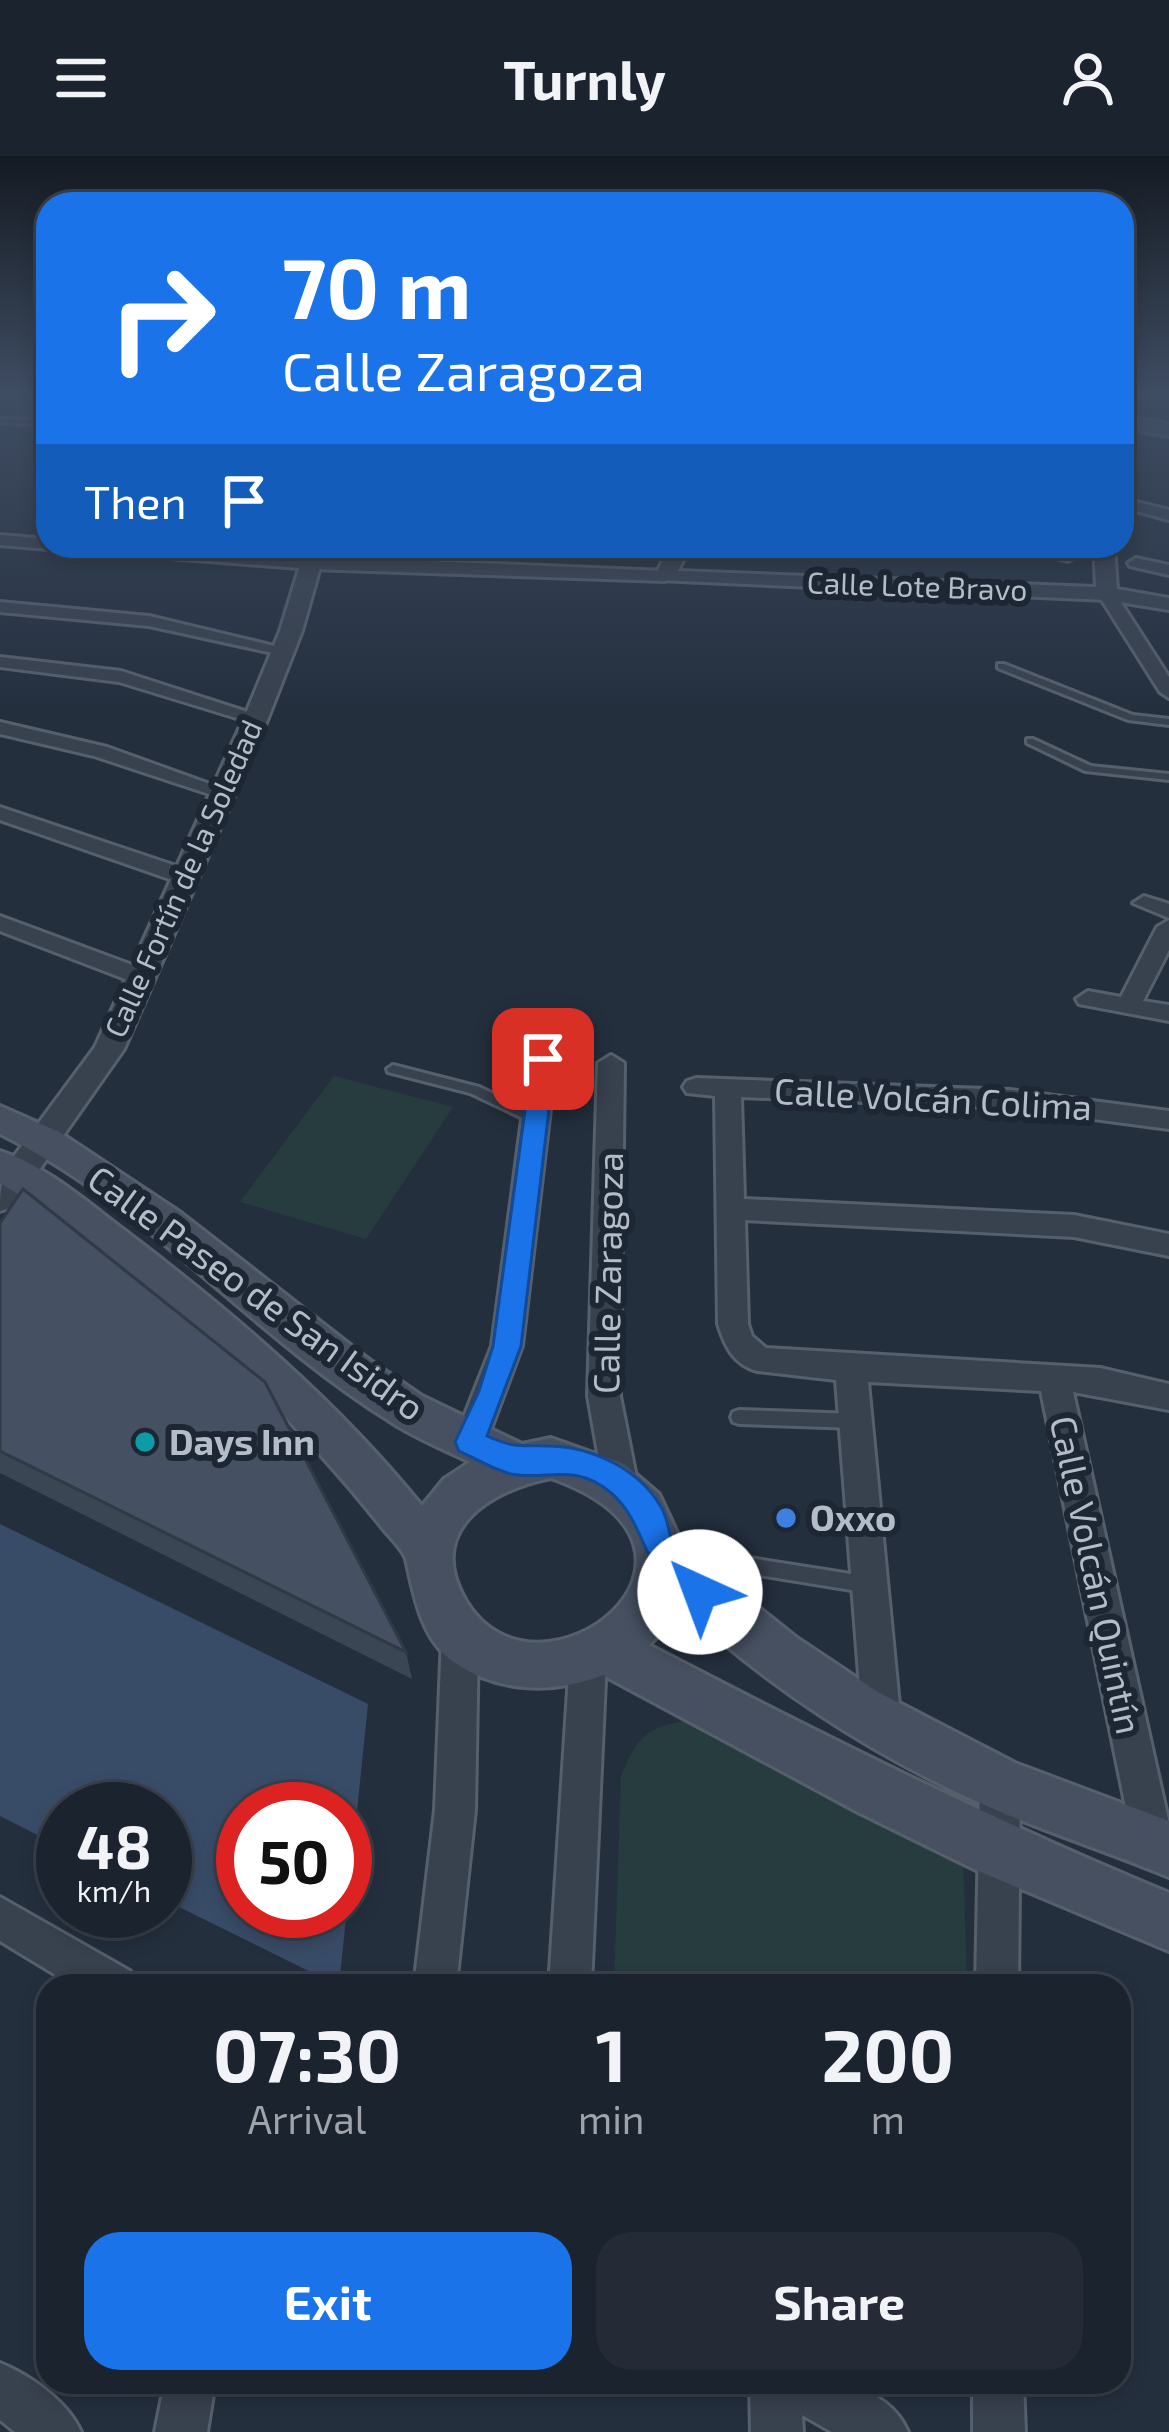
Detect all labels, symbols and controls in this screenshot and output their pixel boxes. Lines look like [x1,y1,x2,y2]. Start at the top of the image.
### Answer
icon: menu [48,45,114,111]
icon: person [1055,45,1121,111]
text: Turnly [503,46,666,111]
text: 70 m [282,235,472,336]
icon: right [84,240,240,396]
text: Calle Zaragoza [282,337,645,402]
icon: arrive [211,468,277,534]
text: Then [84,474,187,528]
street label: Calle Lote Bravo [806,563,1028,607]
street label: Calle Fortín de la Soledad [96,714,269,1043]
pin [492,1008,594,1110]
icon: arrive [510,1026,576,1092]
street label: Calle Volcán Colima [773,1068,1093,1127]
street label: Calle Zaragoza [583,1152,630,1394]
street label: Calle Paseo de San Isidro [81,1155,433,1428]
street label: Calle Volcán Quintín [1043,1412,1152,1738]
place label: Days Inn [169,1419,315,1463]
marker: Days Inn [132,1429,158,1455]
place label: Oxxo [810,1495,896,1538]
marker: Oxxo [773,1505,799,1531]
position arrow [637,1529,763,1655]
speed limit sign: 50 [216,1782,372,1938]
text: 48 [76,1809,152,1881]
text: km/h [77,1872,151,1908]
text: 07:30 [213,2010,401,2096]
text: 1 [596,2010,627,2096]
text: 200 [821,2010,954,2096]
text: Arrival [248,2095,366,2142]
text: min [578,2095,645,2142]
text: m [871,2095,905,2142]
button: Exit [84,2232,572,2370]
button: Share [596,2232,1083,2370]

